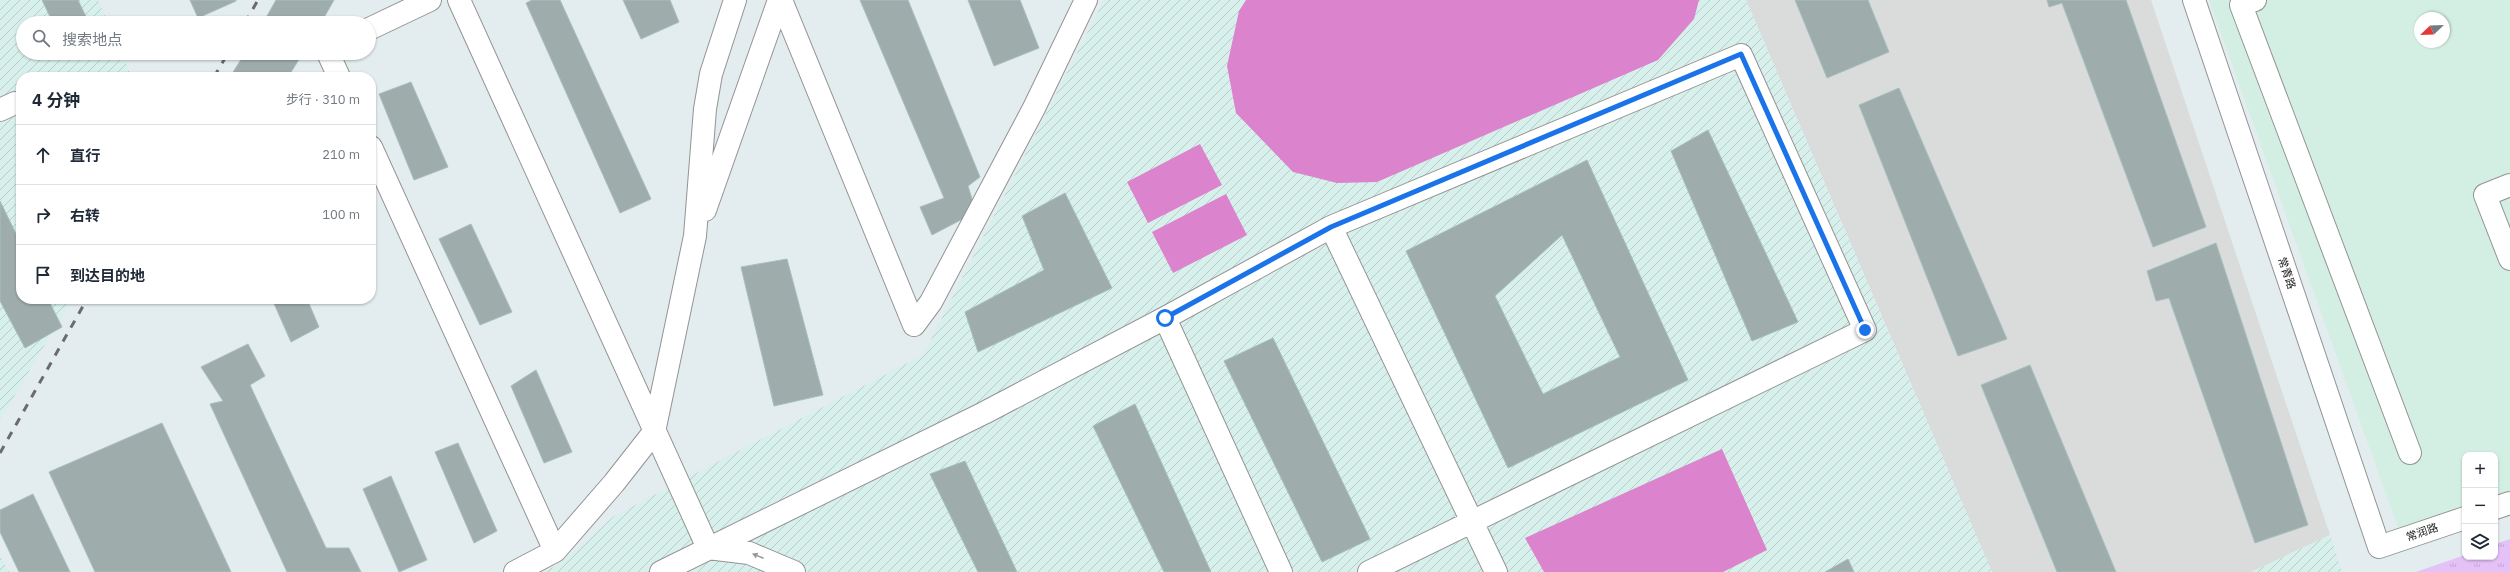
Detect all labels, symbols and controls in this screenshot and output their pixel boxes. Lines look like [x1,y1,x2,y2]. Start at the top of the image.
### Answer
north arrow [2414,12,2450,48]
search box [16,16,376,60]
icon: search [30,27,52,49]
text: 搜索地点 [62,30,122,49]
text: 4 分钟 [32,89,80,111]
text: 步行 · 310 m [286,91,360,108]
icon: ahead [32,144,54,166]
text: 直行 [70,146,100,165]
text: 210 m [322,146,360,163]
icon: right [32,204,54,226]
text: 右转 [70,206,100,225]
text: 100 m [322,206,360,223]
street label: 常青路 [2275,255,2299,291]
icon: arrive [32,264,54,286]
text: 到达目的地 [70,266,145,285]
route start [1156,309,1174,327]
route end [1856,321,1874,339]
map controls [2462,452,2498,560]
button: + [2462,452,2498,488]
button: − [2462,488,2498,524]
street label: 常润路 [2404,520,2440,544]
button: layers [2462,524,2498,560]
one-way arrow [752,553,764,559]

